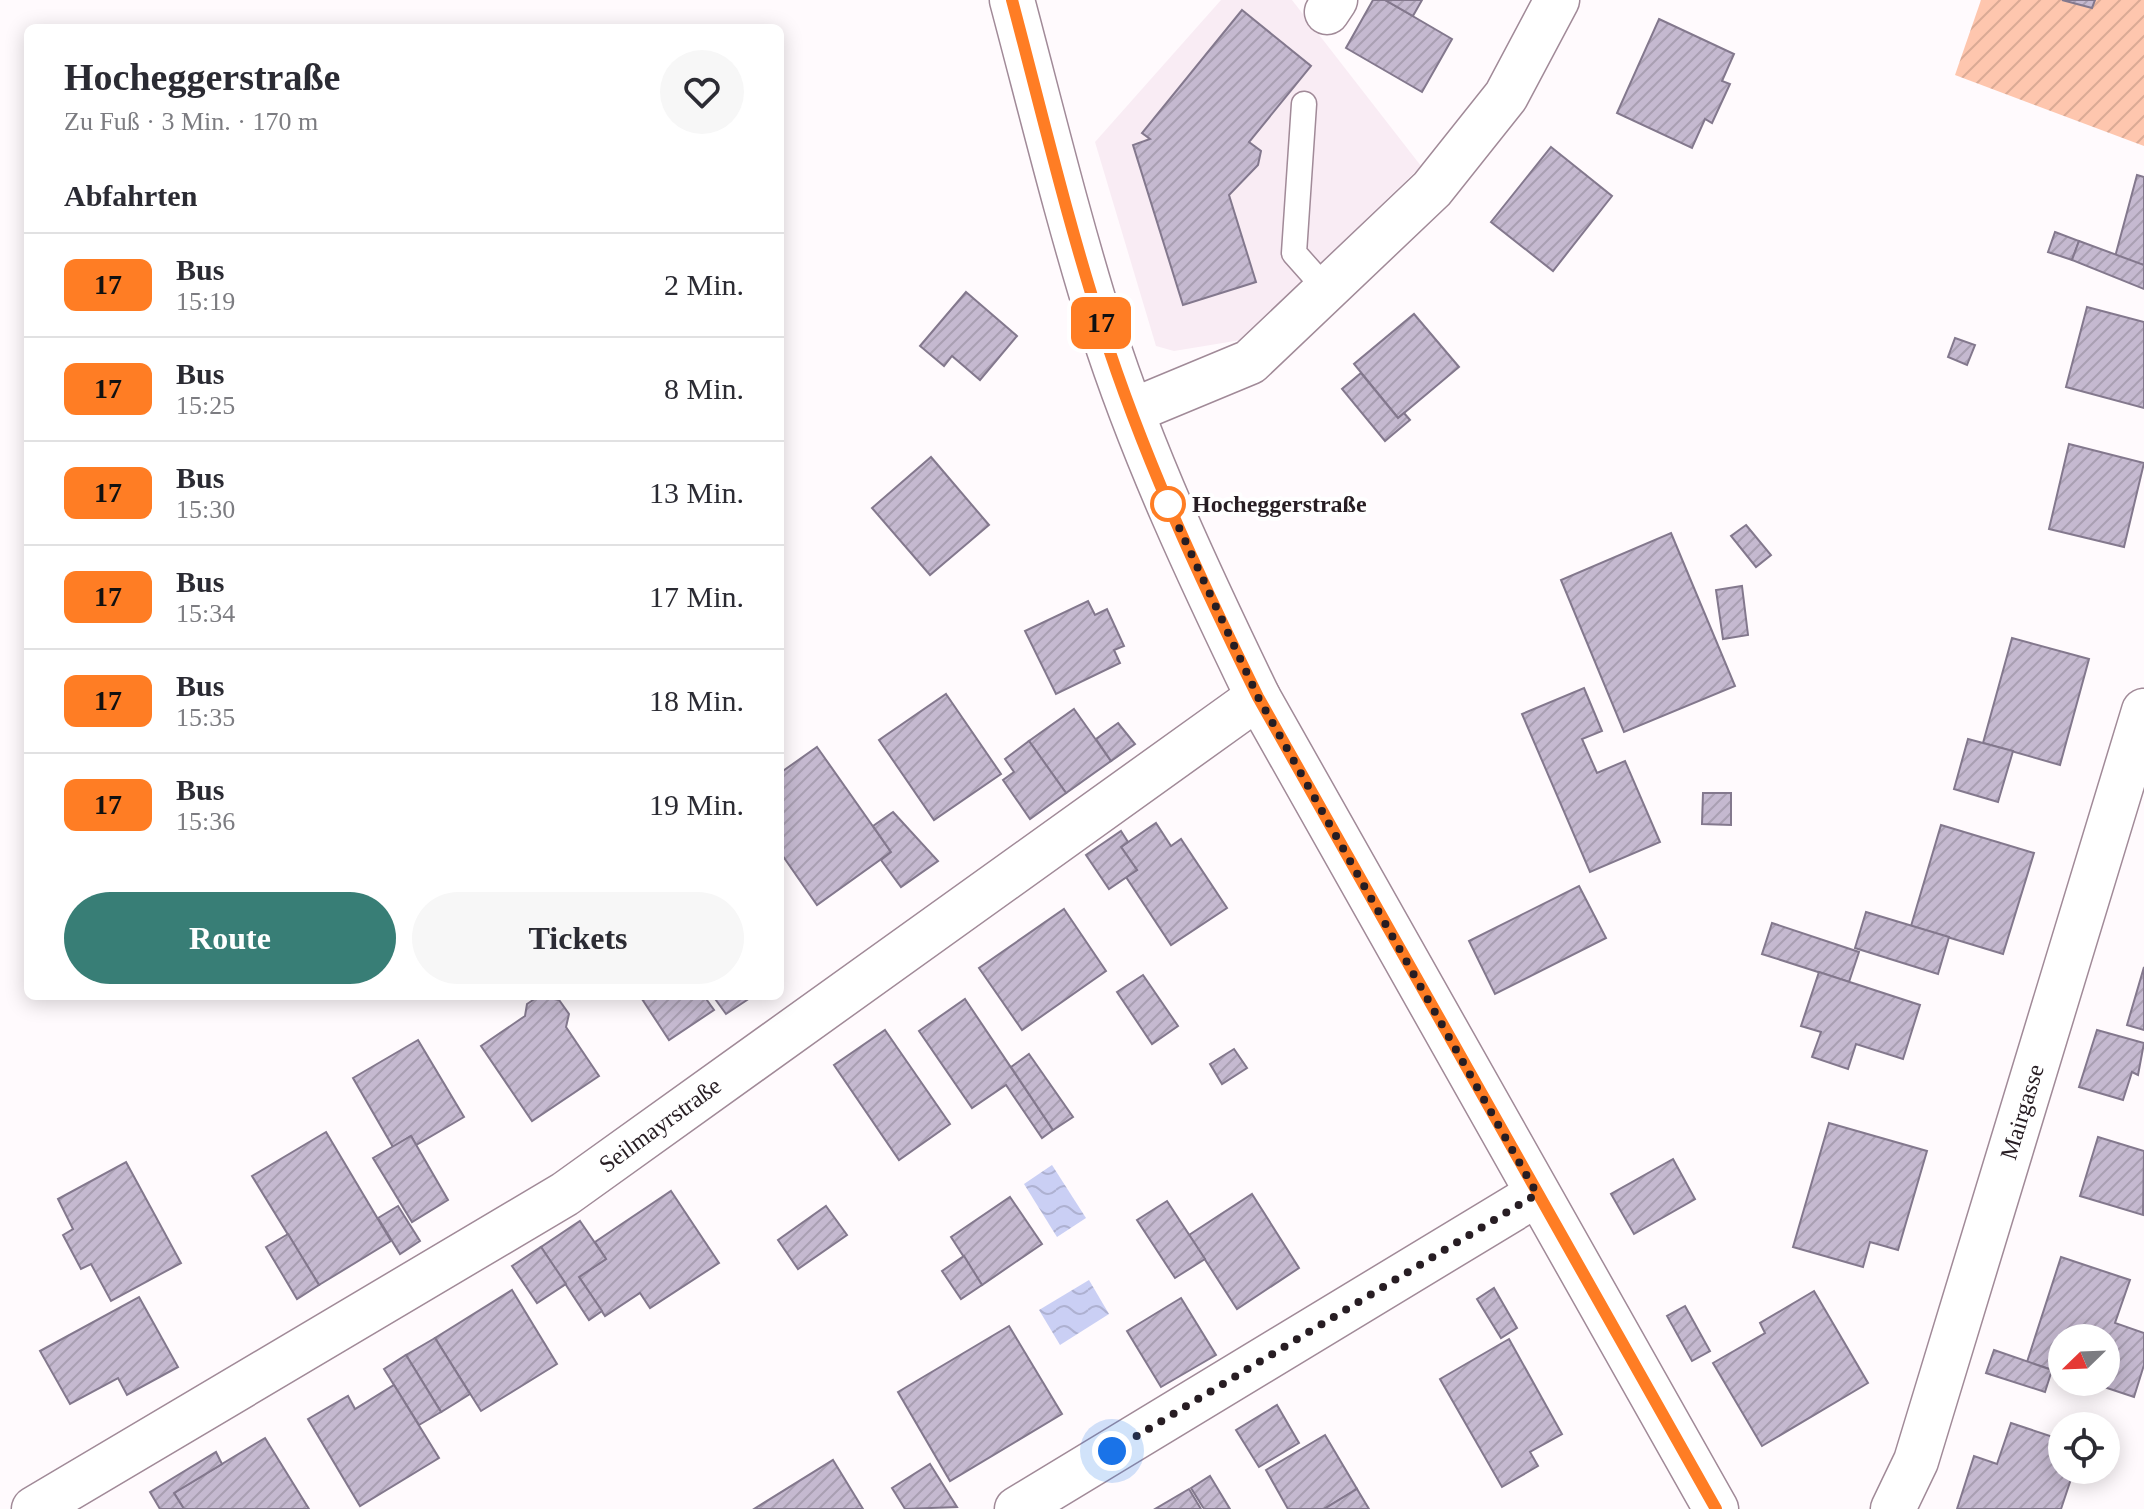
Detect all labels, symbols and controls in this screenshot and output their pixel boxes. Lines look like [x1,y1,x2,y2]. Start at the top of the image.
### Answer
button: heart [660,50,744,134]
text: Hocheggerstraße [64,56,340,98]
text: Zu Fuß · 3 Min. · 170 m [64,107,318,136]
text: Abfahrten [64,179,197,212]
text: Bus [176,253,224,286]
text: 2 Min. [664,268,744,301]
text: 17 [94,269,122,300]
text: 15:19 [176,287,235,316]
line badge: 17 [1065,297,1137,349]
text: 17 [1087,307,1115,338]
text: Bus [176,357,224,390]
text: 8 Min. [664,372,744,405]
text: 17 [94,373,122,404]
text: 15:25 [176,391,235,420]
text: Bus [176,461,224,494]
text: 13 Min. [649,476,744,509]
text: 17 [94,477,122,508]
marker: Hocheggerstraße [1151,487,1185,521]
place label: Hocheggerstraße [1192,491,1367,517]
text: 15:30 [176,495,235,524]
text: Bus [176,565,224,598]
text: 17 Min. [649,580,744,613]
text: 17 [94,581,122,612]
text: 15:34 [176,599,235,628]
text: Bus [176,669,224,702]
text: 18 Min. [649,684,744,717]
text: 17 [94,685,122,716]
text: 15:35 [176,703,235,732]
text: Bus [176,773,224,806]
text: 19 Min. [649,788,744,821]
text: 17 [94,789,122,820]
text: 15:36 [176,807,235,836]
button: Route [64,892,396,984]
button: Tickets [412,892,744,984]
street label: Mairgasse [1995,1061,2049,1163]
street label: Seilmayrstraße [594,1072,726,1178]
north arrow [2048,1324,2120,1396]
map controls [2048,1324,2120,1484]
button: locate [2048,1412,2120,1484]
your location [1092,1431,1132,1471]

